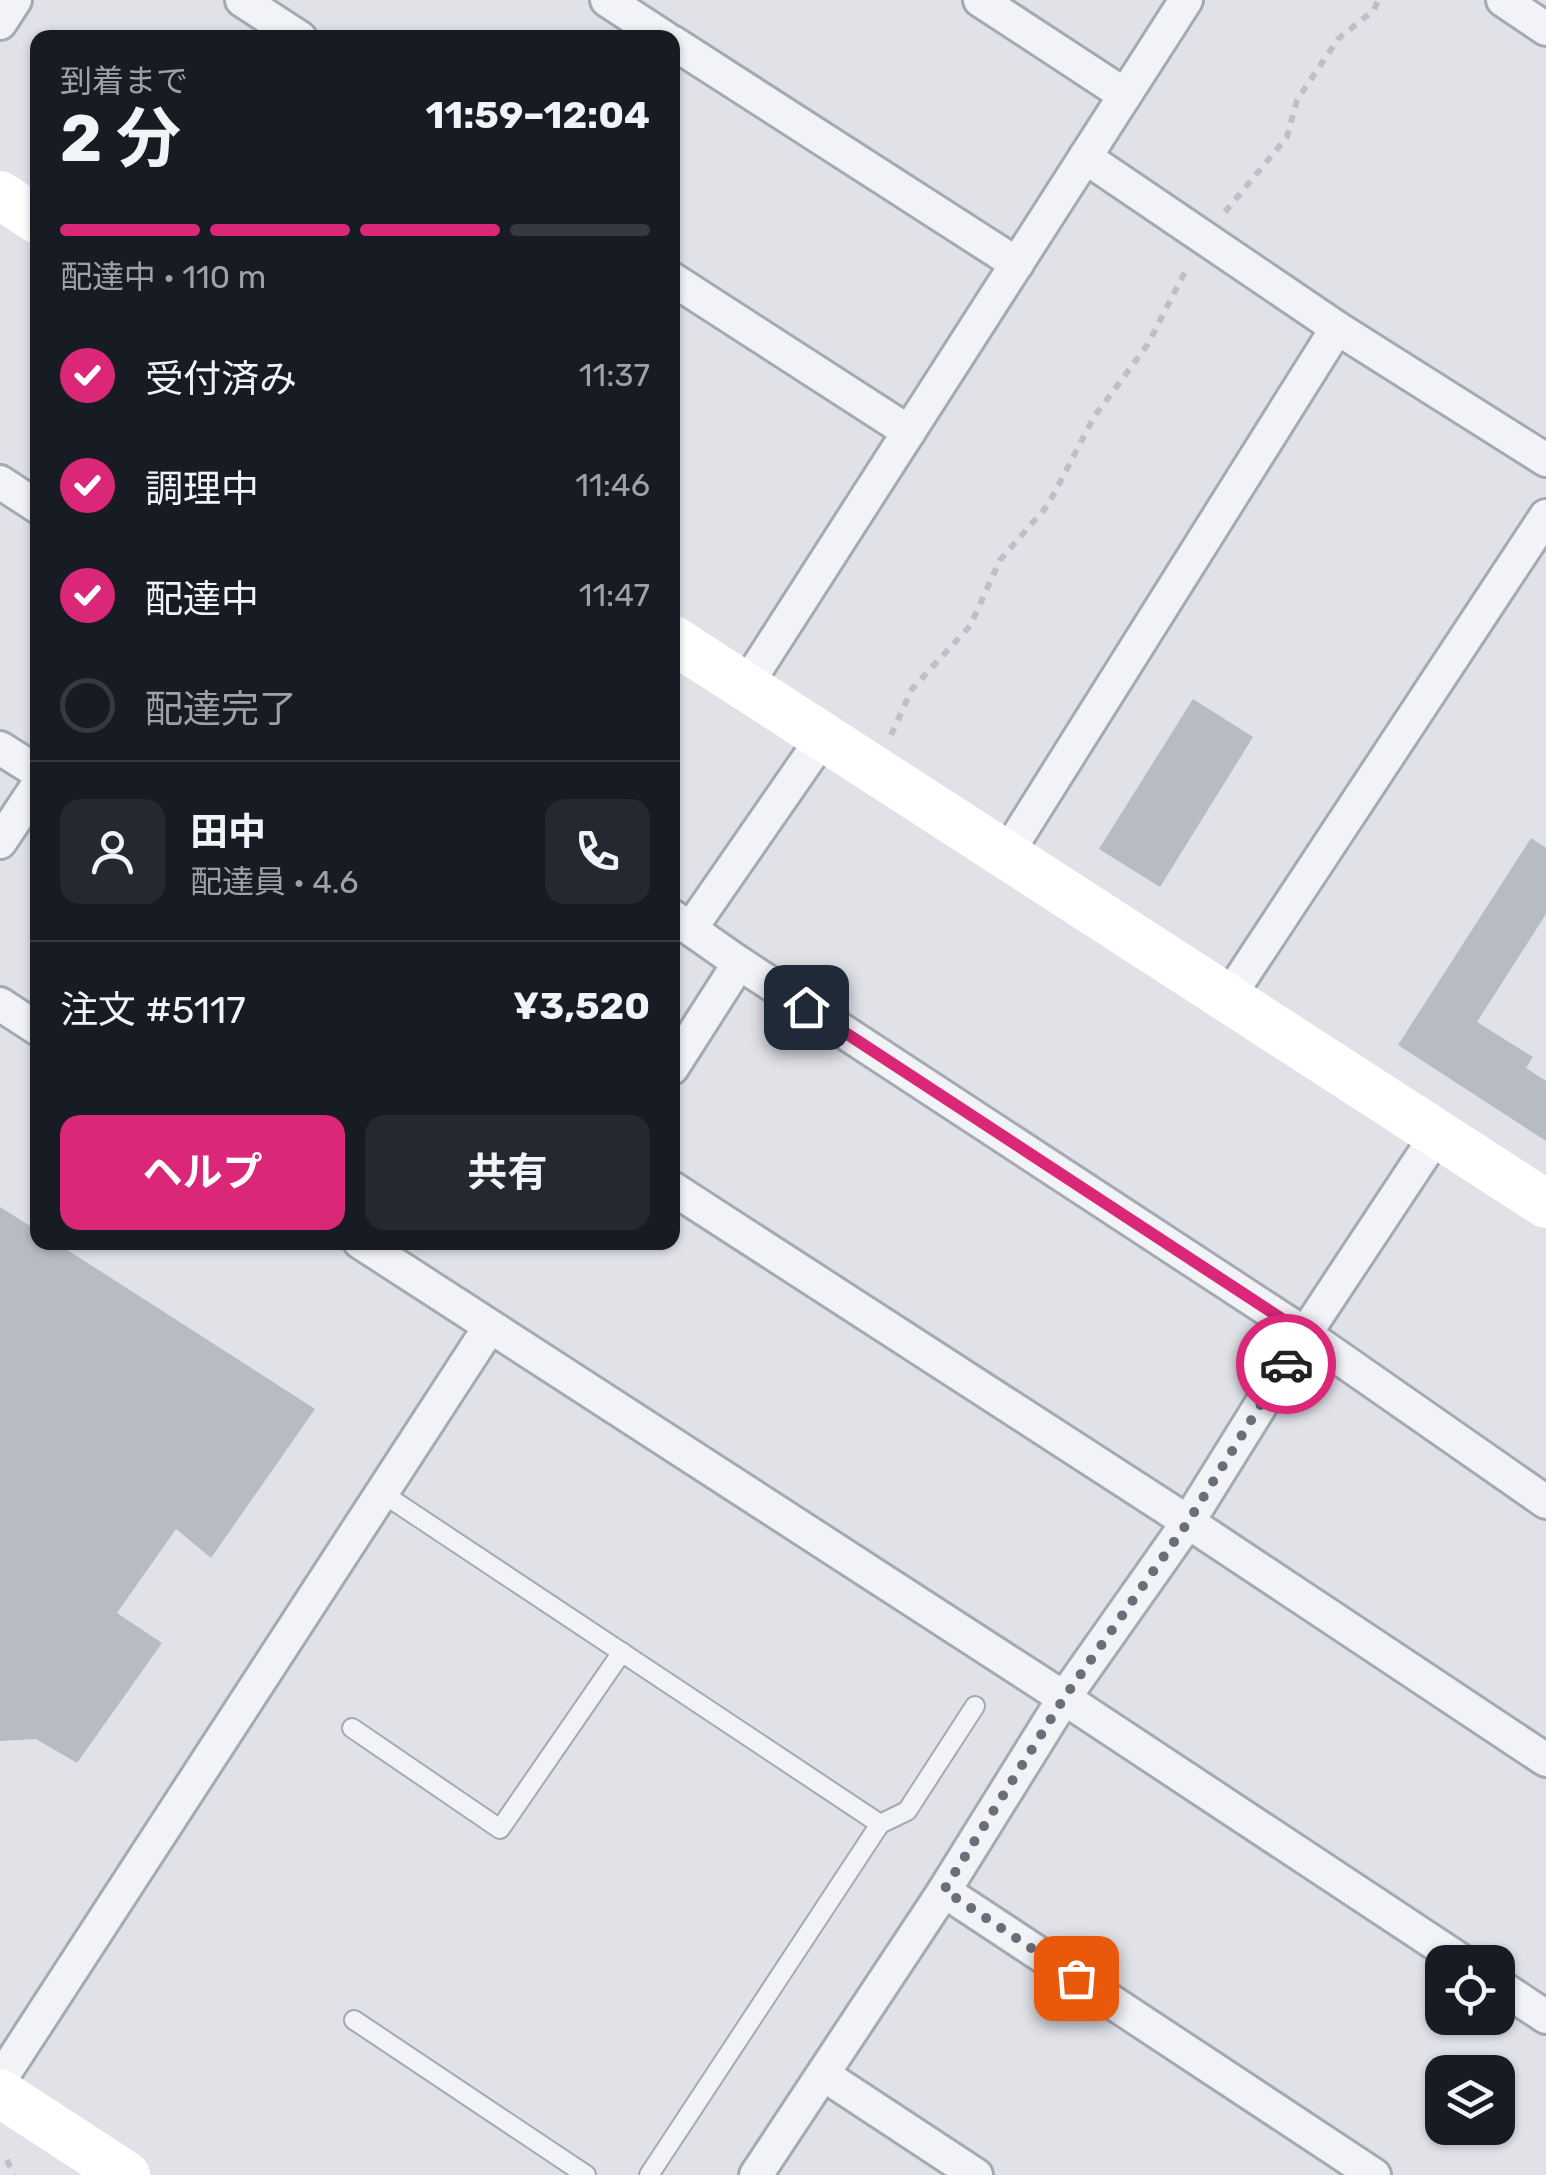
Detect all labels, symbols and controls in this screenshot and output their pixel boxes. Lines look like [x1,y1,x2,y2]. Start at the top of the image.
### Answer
text: 到着まで [60,62,188,100]
text: 11:59–12:04 [425,92,650,138]
text: 2 分 [60,100,181,177]
text: 配達中 · 110 m [60,258,266,296]
icon: check [60,348,115,403]
text: 受付済み [145,356,297,402]
text: 11:37 [579,356,650,394]
icon: check [60,458,115,513]
text: 調理中 [145,466,259,512]
text: 11:46 [575,466,650,504]
icon: check [60,568,115,623]
text: 配達中 [145,576,259,622]
text: 11:47 [579,576,650,614]
text: 配達完了 [145,686,297,732]
button: person [60,799,165,904]
button: phone [545,799,650,904]
text: 田中 [190,809,266,855]
text: 配達員 · 4.6 [190,863,359,901]
pin [764,965,849,1050]
icon: home [779,980,834,1035]
text: ¥3,520 [513,983,650,1029]
text: 注文 #5117 [60,987,246,1033]
button: ヘルプ [60,1115,345,1230]
button: 共有 [365,1115,650,1230]
courier [1236,1314,1336,1414]
icon: car [1259,1337,1314,1392]
pin [1034,1936,1119,2021]
map controls [1425,1945,1515,2145]
button: locate [1425,1945,1515,2035]
icon: bag [1049,1951,1104,2006]
button: layers [1425,2055,1515,2145]

